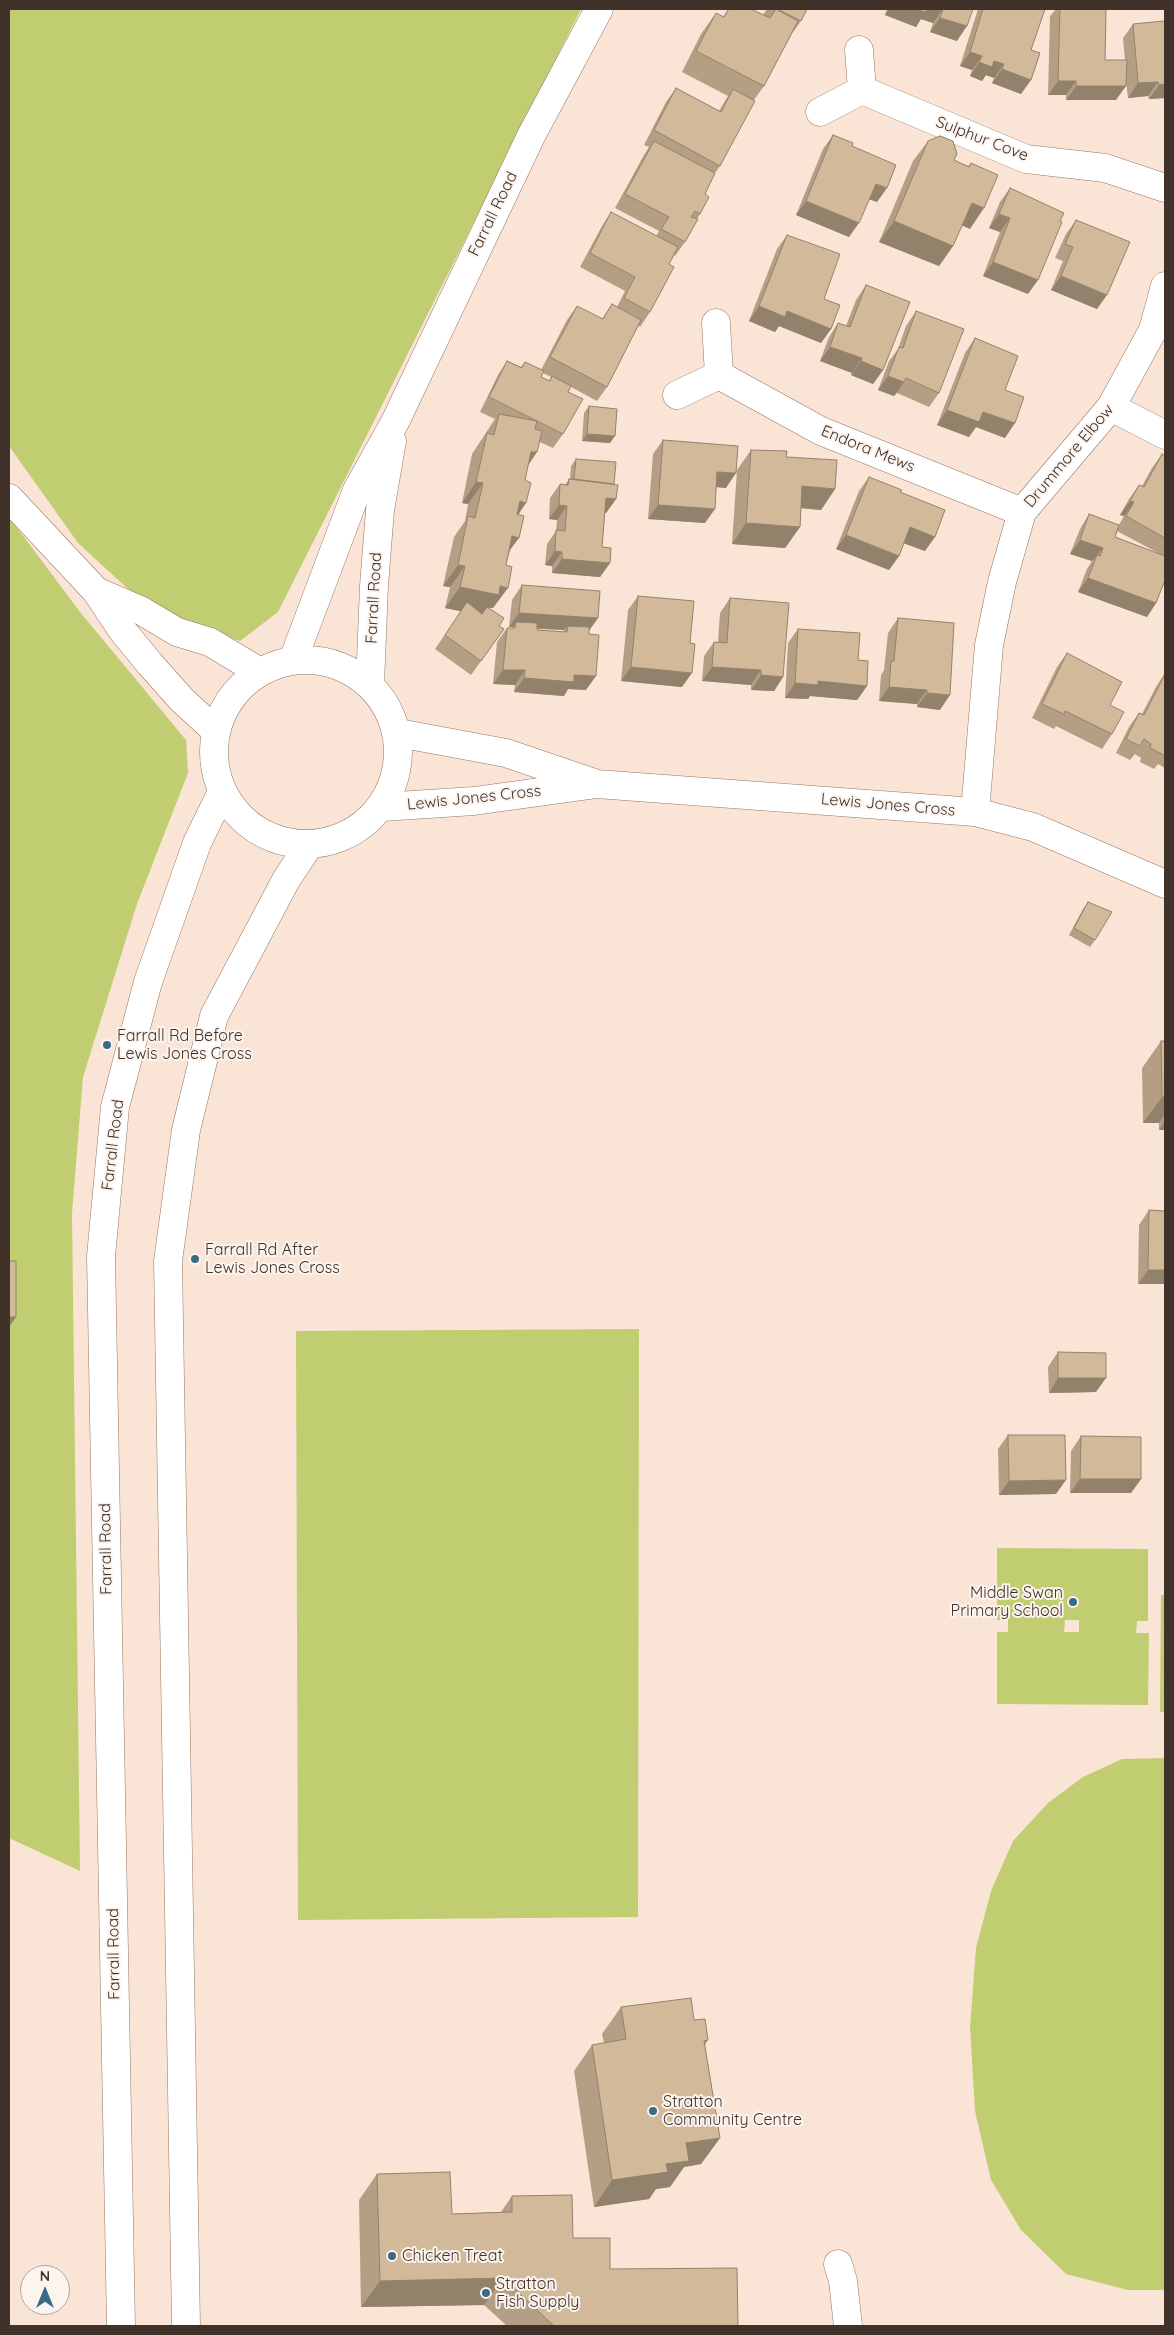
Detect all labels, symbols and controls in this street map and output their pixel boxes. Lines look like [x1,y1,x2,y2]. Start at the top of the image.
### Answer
street label: Sulphur Cove [933,113,1031,165]
street label: Farrall Road [464,169,522,259]
street label: Drummore Elbow [1020,400,1118,512]
street label: Endora Mews [818,421,918,477]
street label: Farrall Road [362,552,386,644]
street label: Lewis Jones Cross [406,781,542,815]
street label: Lewis Jones Cross [820,790,956,820]
place label: Farrall Rd Before Lewis Jones Cross [117,1026,252,1064]
marker: Farrall Rd Before Lewis Jones Cross [101,1039,113,1051]
street label: Farrall Road [98,1098,128,1192]
place label: Farrall Rd After Lewis Jones Cross [205,1240,340,1278]
marker: Farrall Rd After Lewis Jones Cross [189,1253,201,1265]
street label: Farrall Road [96,1503,116,1595]
place label: Middle Swan Primary School [951,1583,1063,1621]
marker: Middle Swan Primary School [1067,1596,1079,1608]
street label: Farrall Road [104,1908,124,2000]
place label: Stratton Community Centre [663,2092,802,2130]
marker: Stratton Community Centre [647,2105,659,2117]
place label: Chicken Treat [402,2246,503,2266]
marker: Chicken Treat [386,2250,398,2262]
north arrow [20,2265,70,2315]
text: N [40,2267,50,2285]
place label: Stratton Fish Supply [496,2274,579,2312]
marker: Stratton Fish Supply [480,2287,492,2299]

